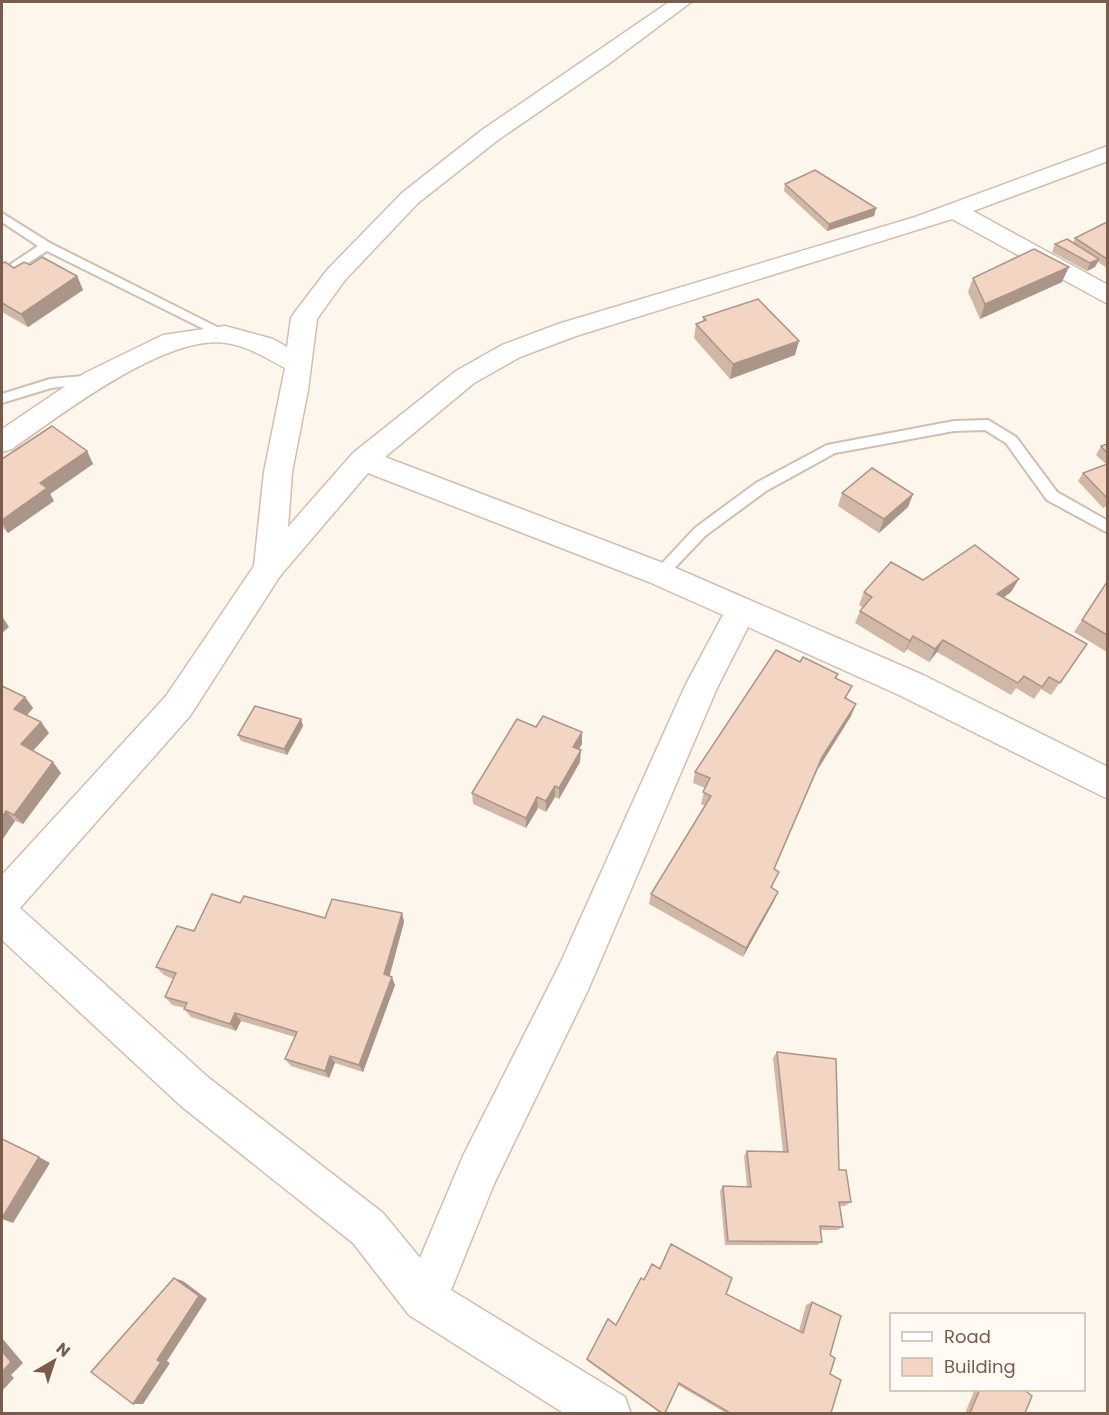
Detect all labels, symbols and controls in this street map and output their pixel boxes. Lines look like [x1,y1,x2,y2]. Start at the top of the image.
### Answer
legend [890,1313,1085,1391]
text: Road [944,1324,991,1349]
north arrow [24,1331,84,1391]
text: N [51,1337,75,1362]
text: Building [944,1354,1016,1379]

